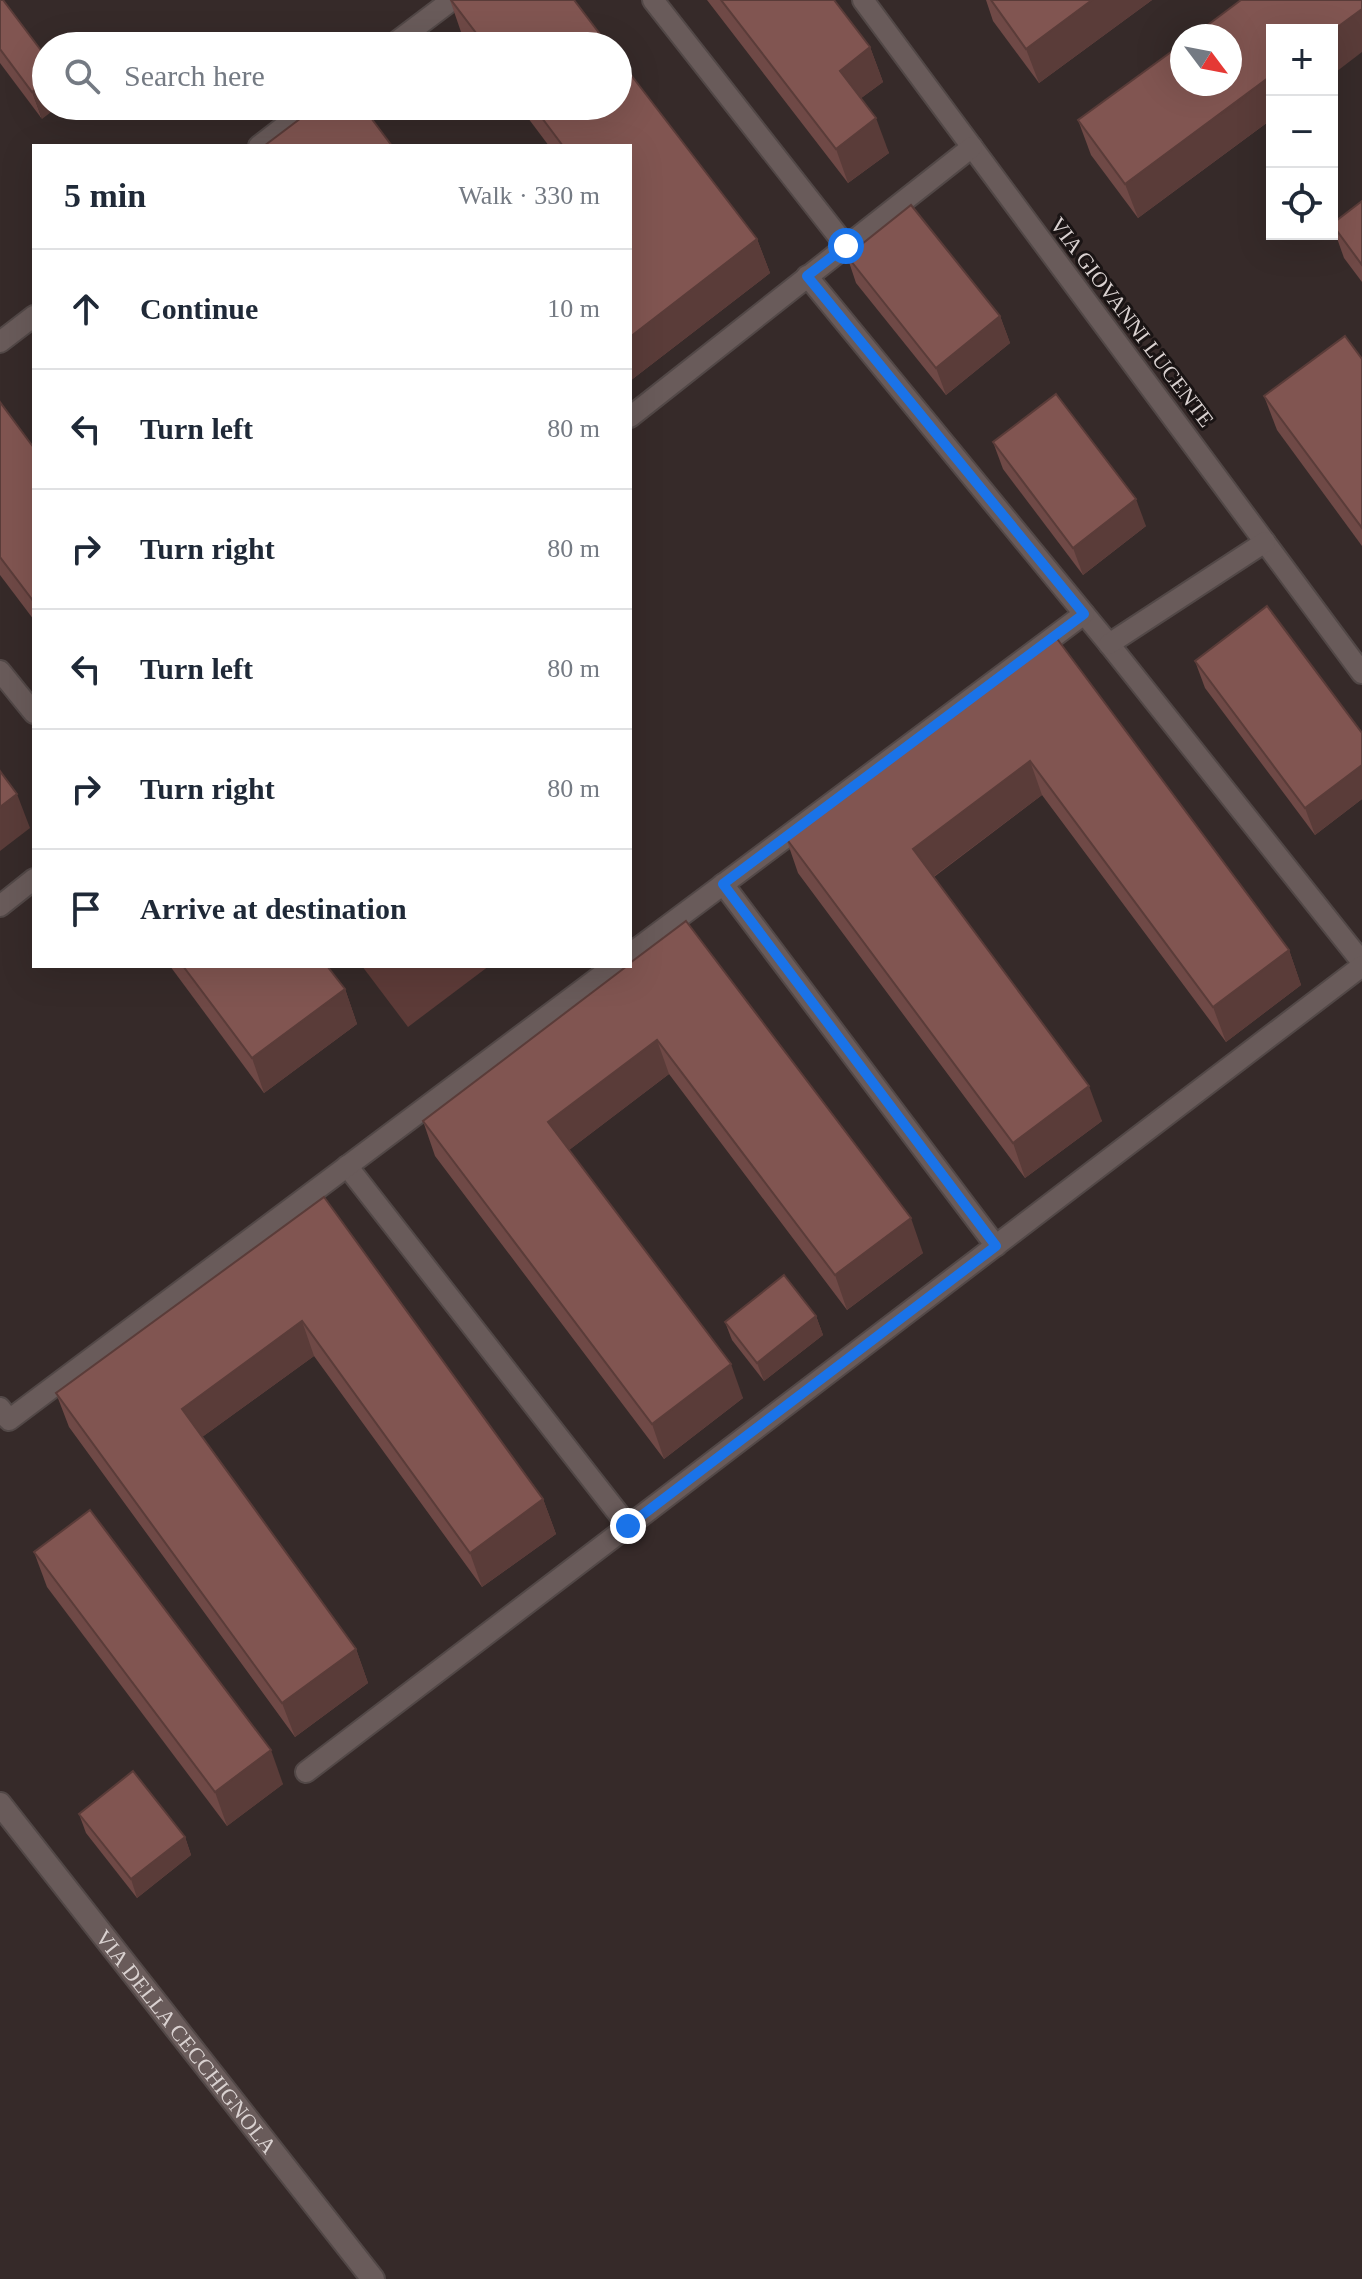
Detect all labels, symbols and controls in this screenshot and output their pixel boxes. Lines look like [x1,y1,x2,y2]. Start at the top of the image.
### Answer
north arrow [1170,24,1242,96]
map controls [1266,24,1338,240]
button: + [1266,24,1338,96]
search box [32,32,632,120]
icon: search [60,54,104,98]
text: Search here [124,59,265,92]
button: − [1266,96,1338,168]
button: locate [1266,168,1338,240]
text: 5 min [64,177,146,214]
text: Walk · 330 m [458,181,600,210]
street label: VIA GIOVANNI LUCENTE [1045,212,1219,432]
route start [828,228,864,264]
icon: ahead [64,287,108,331]
text: Continue [140,292,258,325]
text: 10 m [547,294,600,323]
icon: left [64,407,108,451]
text: Turn left [140,412,253,445]
text: 80 m [547,414,600,443]
icon: right [64,527,108,571]
text: Turn right [140,532,275,565]
text: 80 m [547,534,600,563]
icon: left [64,647,108,691]
text: Turn left [140,652,253,685]
text: 80 m [547,654,600,683]
icon: right [64,767,108,811]
text: Turn right [140,772,275,805]
text: 80 m [547,774,600,803]
icon: arrive [64,887,108,931]
text: Arrive at destination [140,892,407,925]
route end [610,1508,646,1544]
street label: VIA DELLA CECCHIGNOLA [91,1925,282,2158]

